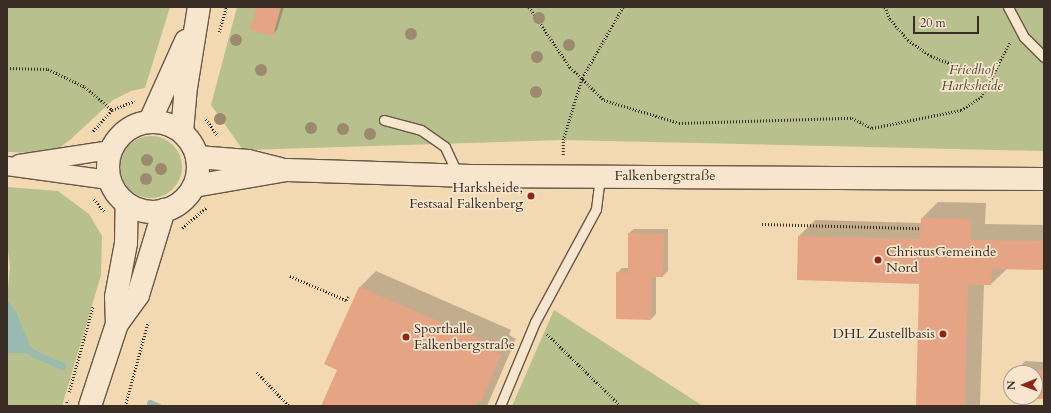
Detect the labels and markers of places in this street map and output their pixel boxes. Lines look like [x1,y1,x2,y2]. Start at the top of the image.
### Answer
place label: Harksheide, Festsaal Falkenberg [409,180,523,212]
marker: Harksheide, Festsaal Falkenberg [526,191,536,201]
place label: ChristusGemeinde Nord [886,244,996,276]
marker: ChristusGemeinde Nord [873,255,883,265]
place label: Sporthalle Falkenbergstraße [414,321,515,354]
place label: DHL Zustellbasis [833,326,935,342]
marker: DHL Zustellbasis [938,329,948,339]
marker: Sporthalle Falkenbergstraße [401,332,411,342]

